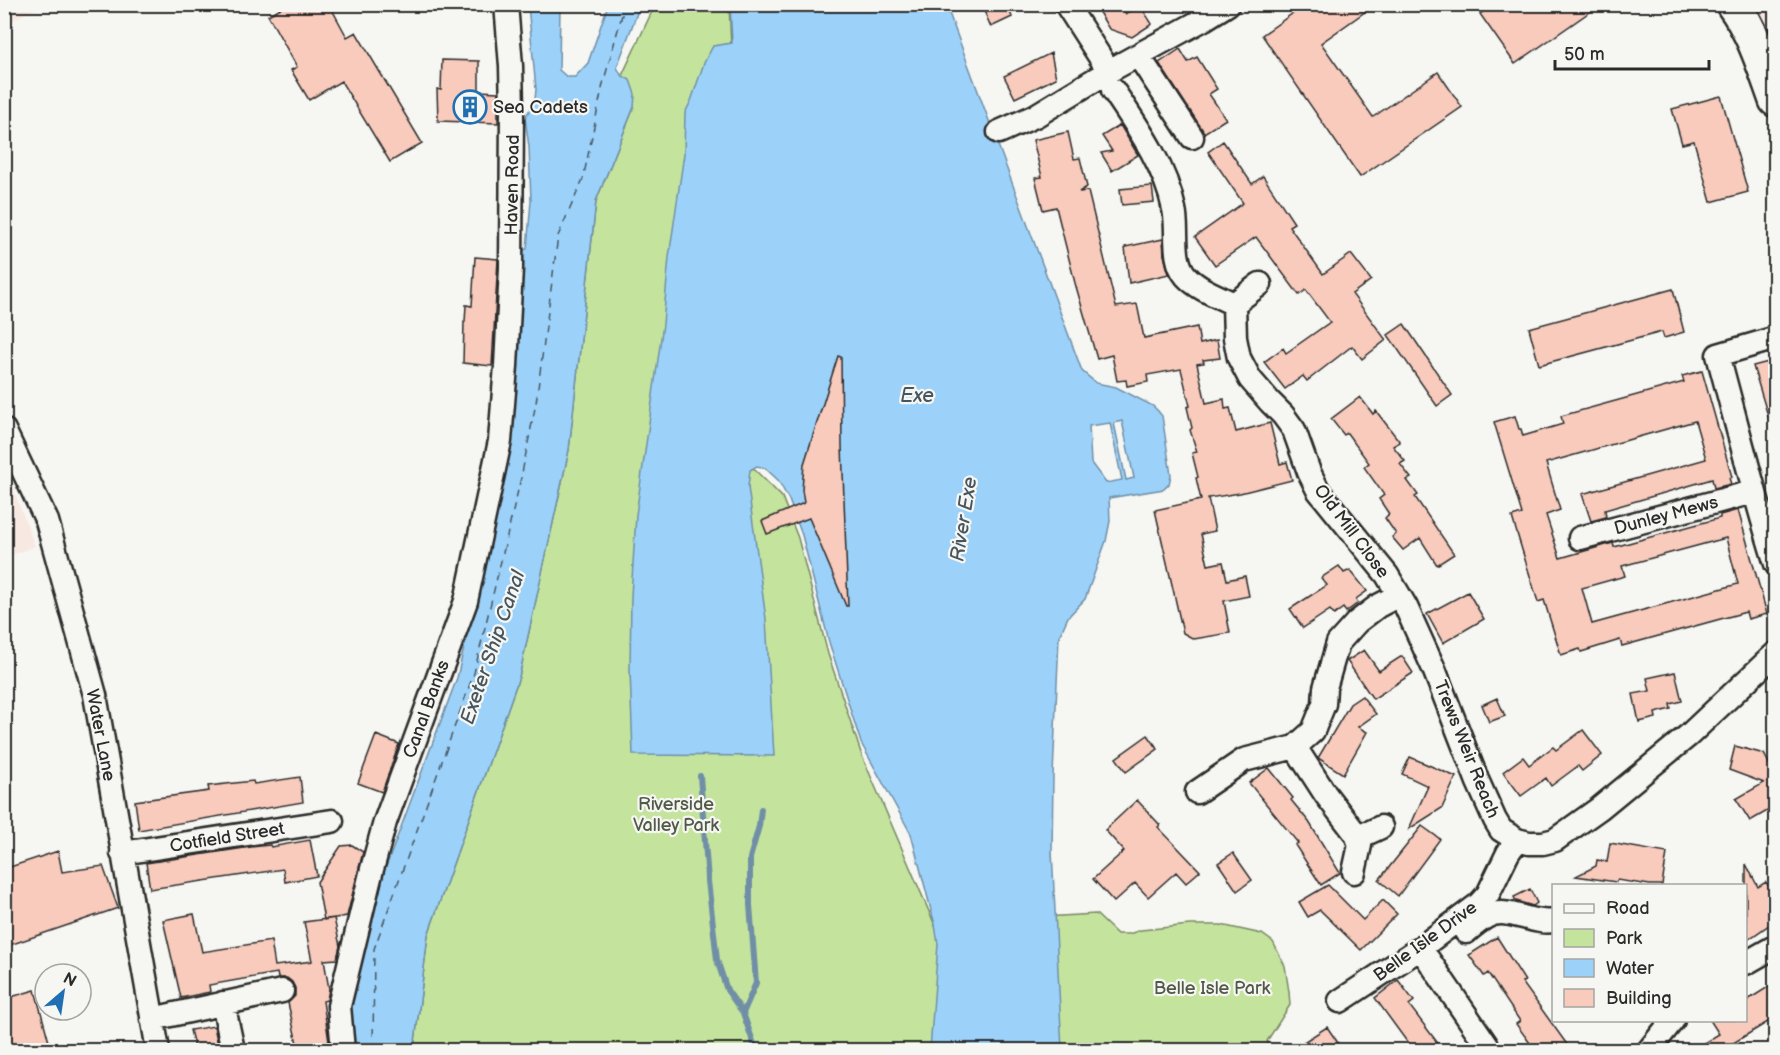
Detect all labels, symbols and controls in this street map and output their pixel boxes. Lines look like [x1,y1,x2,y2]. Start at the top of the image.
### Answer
scale bar [1555,33,1710,71]
text: 50 m [1564,44,1605,65]
building icon: Sea Cadets [452,89,488,125]
place label: Sea Cadets [493,97,588,118]
street label: Haven Road [501,134,524,236]
water label: Exe [900,384,934,408]
water label: River Exe [945,475,983,563]
street label: Old Mill Close [1310,480,1394,583]
street label: Dunley Mews [1612,492,1720,539]
water label: Exeter Ship Canal [455,566,531,727]
street label: Canal Banks [399,657,454,761]
street label: Trews Weir Reach [1429,677,1504,821]
street label: Water Lane [81,687,120,783]
park label: Riverside Valley Park [633,794,719,836]
street label: Cotfield Street [168,818,286,857]
legend [1552,884,1747,1022]
street label: Belle Isle Drive [1370,897,1481,986]
text: Road [1606,898,1650,919]
text: Park [1606,928,1642,949]
text: Water [1606,958,1654,979]
north arrow [33,962,93,1022]
text: N [60,969,79,991]
park label: Belle Isle Park [1154,978,1270,999]
text: Building [1606,988,1672,1009]

